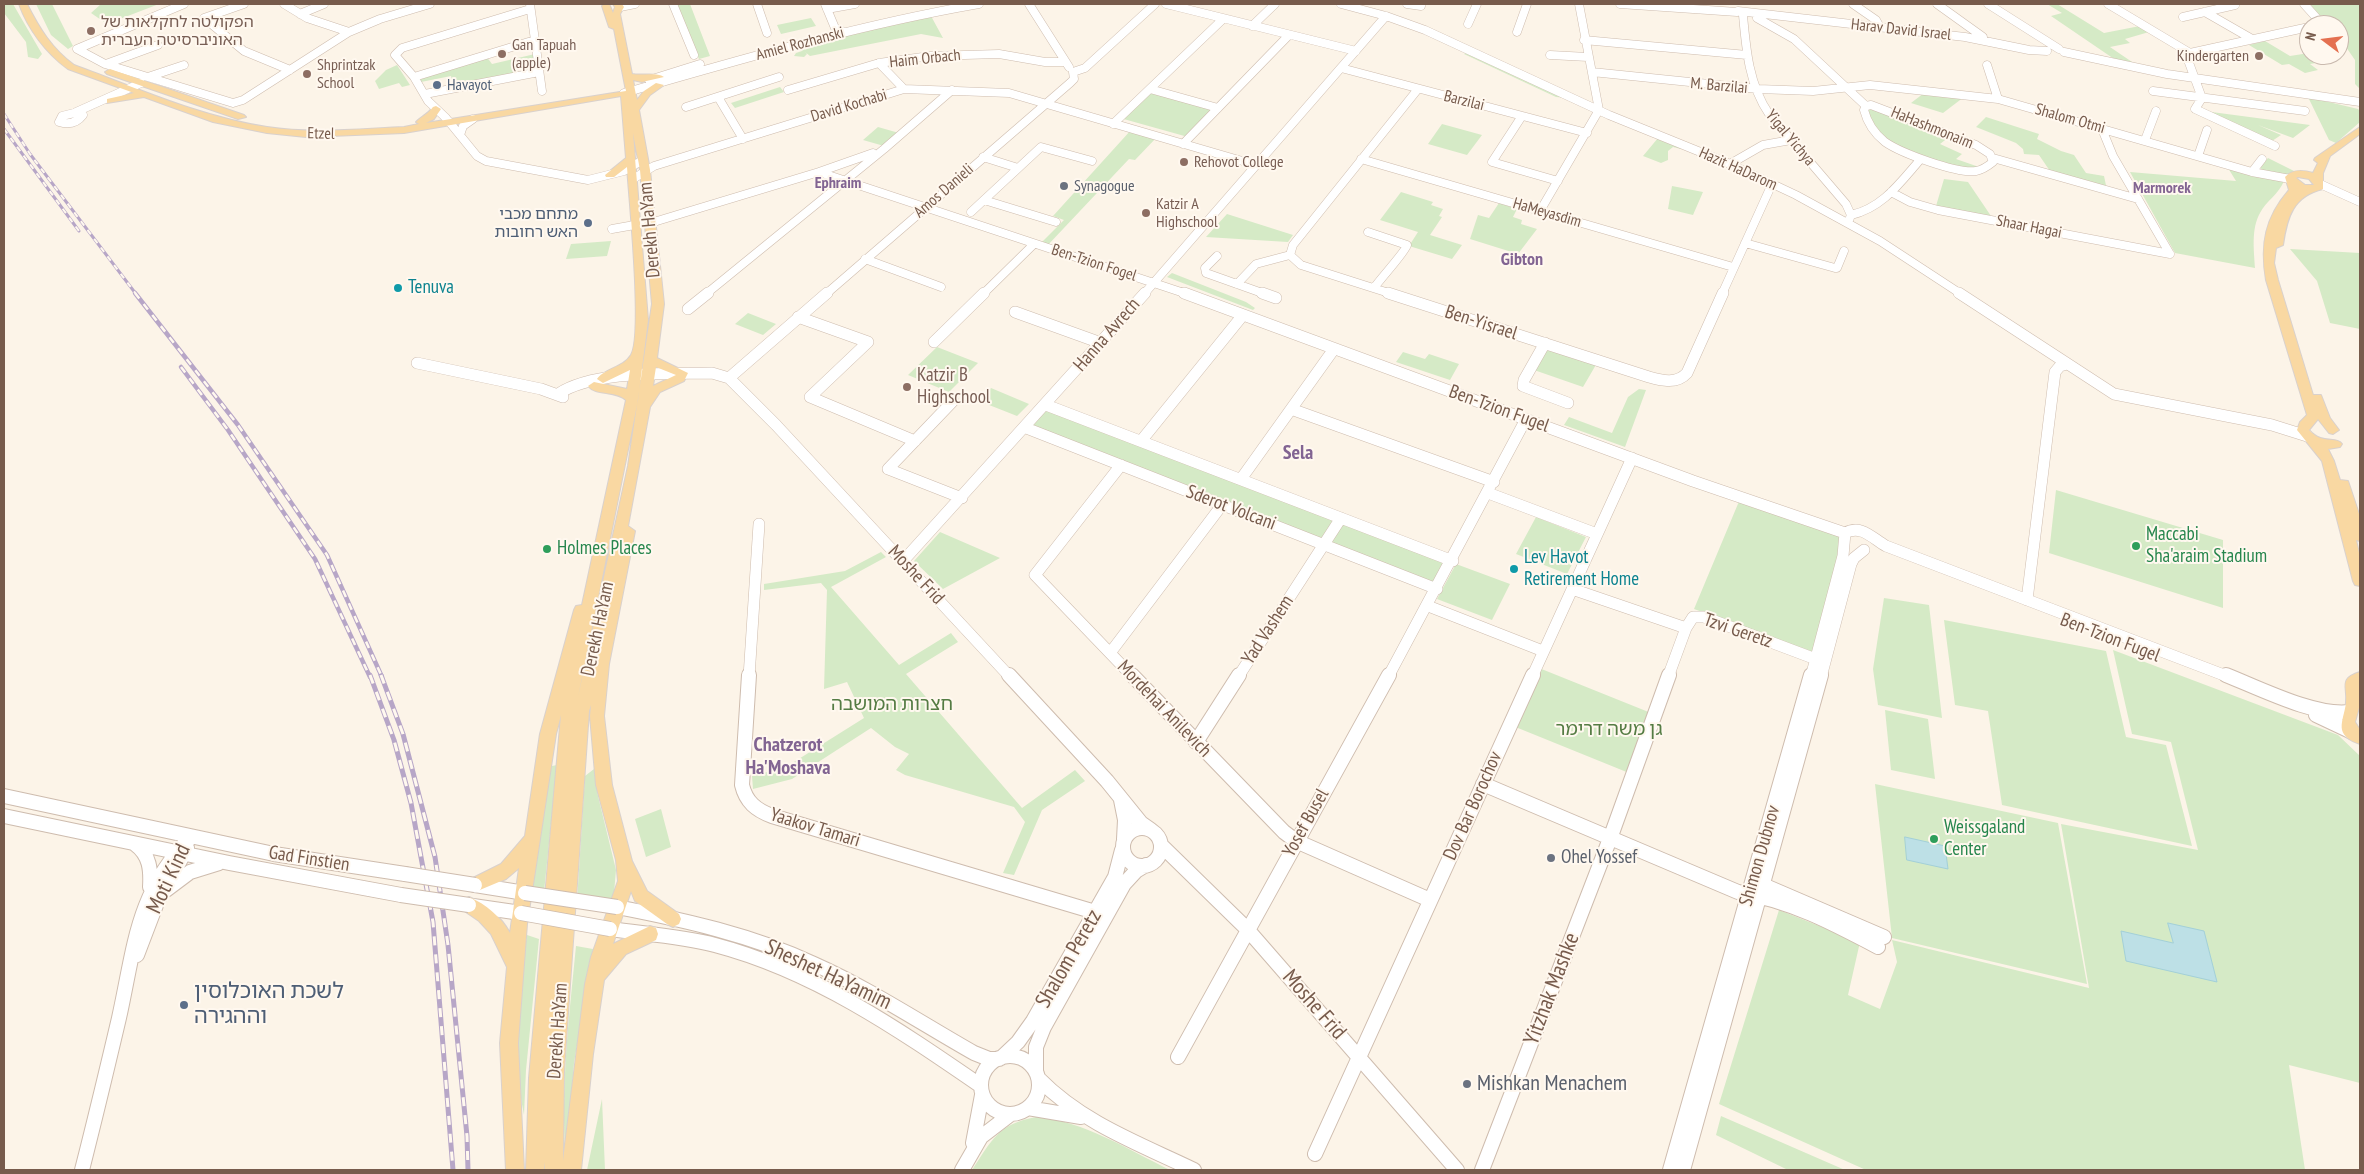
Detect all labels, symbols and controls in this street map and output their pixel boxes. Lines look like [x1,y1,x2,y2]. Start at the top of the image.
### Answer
place label: הפקולטה לחקלאות של האוניברסיטה העברית [101,12,254,50]
street label: Harav David Israel [1850,15,1952,45]
north arrow [2299,15,2349,65]
street label: Amiel Rozhanski [754,23,846,65]
marker: הפקולטה לחקלאות של האוניברסיטה העברית [85,25,97,37]
text: N [2301,30,2320,42]
place label: Gan Tapuah (apple) [512,35,576,73]
street label: Haim Orbach [888,46,962,72]
place label: Kindergarten [2177,46,2249,66]
marker: Gan Tapuah (apple) [496,48,508,60]
marker: Kindergarten [2253,50,2265,62]
place label: Shprintzak School [317,55,375,93]
marker: Shprintzak School [301,68,313,80]
street label: M. Barzilai [1689,74,1749,98]
place label: Havayot [447,75,492,95]
marker: Havayot [431,79,443,91]
street label: David Kochabi [809,85,889,127]
street label: Barzilai [1442,87,1486,115]
street label: Shalom Otmi [2033,100,2107,138]
street label: HaHashmonaim [1888,103,1976,153]
street label: Yigal Yichya [1761,106,1819,170]
street label: Etzel [307,124,335,144]
street label: Hazit HaDarom [1696,143,1780,195]
place label: Rehovot College [1194,152,1284,172]
marker: Rehovot College [1178,156,1190,168]
street label: Amos Danieli [910,160,978,222]
district label: Ephraim [815,173,861,193]
place label: Synagogue [1074,176,1135,196]
district label: Marmorek [2133,178,2191,198]
marker: Synagogue [1058,180,1070,192]
street label: Derekh HaYam [634,181,666,279]
place label: Katzir A Highschool [1156,194,1218,232]
street label: HaMeyasdim [1511,194,1583,232]
place label: מתחם מכבי האש רחובות [494,204,578,242]
marker: Katzir A Highschool [1140,207,1152,219]
street label: Shaar Hagai [1995,211,2063,243]
marker: מתחם מכבי האש רחובות [582,217,594,229]
street label: Ben-Tzion Fogel [1049,240,1139,286]
district label: Gibton [1501,249,1543,271]
place label: Tenuva [408,277,454,299]
marker: Tenuva [392,282,404,294]
street label: Hanna Avrech [1069,294,1145,376]
street label: Ben-Yisrael [1442,301,1520,345]
place label: Katzir B Highschool [917,365,990,409]
street label: Ben-Tzion Fugel [1446,380,1552,438]
marker: Katzir B Highschool [901,381,913,393]
district label: Sela [1283,441,1313,465]
street label: Sderot Volcani [1183,480,1279,536]
place label: Maccabi Sha'araim Stadium [2146,524,2267,568]
place label: Holmes Places [557,538,652,560]
marker: Maccabi Sha'araim Stadium [2130,540,2142,552]
street label: Moshe Frid [883,541,949,609]
marker: Holmes Places [541,543,553,555]
place label: Lev Havot Retirement Home [1524,547,1639,591]
marker: Lev Havot Retirement Home [1508,563,1520,575]
street label: Derekh HaYam [577,580,619,678]
street label: Yad Vashem [1237,591,1299,669]
street label: Tzvi Geretz [1701,609,1775,653]
street label: Ben-Tzion Fugel [2057,609,2163,667]
street label: Mordehai Anilevich [1112,656,1216,762]
park label: חצרות המושבה [831,694,953,716]
park label: גן משה דרימר [1555,719,1663,741]
district label: Chatzerot Ha'Moshava [745,733,831,780]
street label: Dov Bar Borochov [1439,748,1507,864]
street label: Yosef Busel [1278,785,1334,861]
street label: Yaakov Tamari [767,803,863,853]
street label: Shimon Dubnov [1735,803,1785,909]
place label: Weissgaland Center [1944,817,2025,861]
marker: Weissgaland Center [1928,833,1940,845]
street label: Moti Kind [141,840,197,918]
street label: Gad Finstien [267,841,351,877]
place label: Ohel Yossef [1561,847,1637,869]
marker: Ohel Yossef [1545,852,1557,864]
street label: Shalom Peretz [1030,905,1108,1013]
street label: Yitzhak Mashke [1519,929,1585,1049]
street label: Sheshet HaYamim [761,934,895,1016]
street label: Moshe Frid [1277,965,1351,1045]
place label: לשכת האוכלוסין וההגירה [194,979,344,1030]
street label: Derekh HaYam [543,982,573,1080]
marker: לשכת האוכלוסין וההגירה [178,999,190,1011]
place label: Mishkan Menachem [1477,1071,1627,1097]
marker: Mishkan Menachem [1461,1078,1473,1090]

